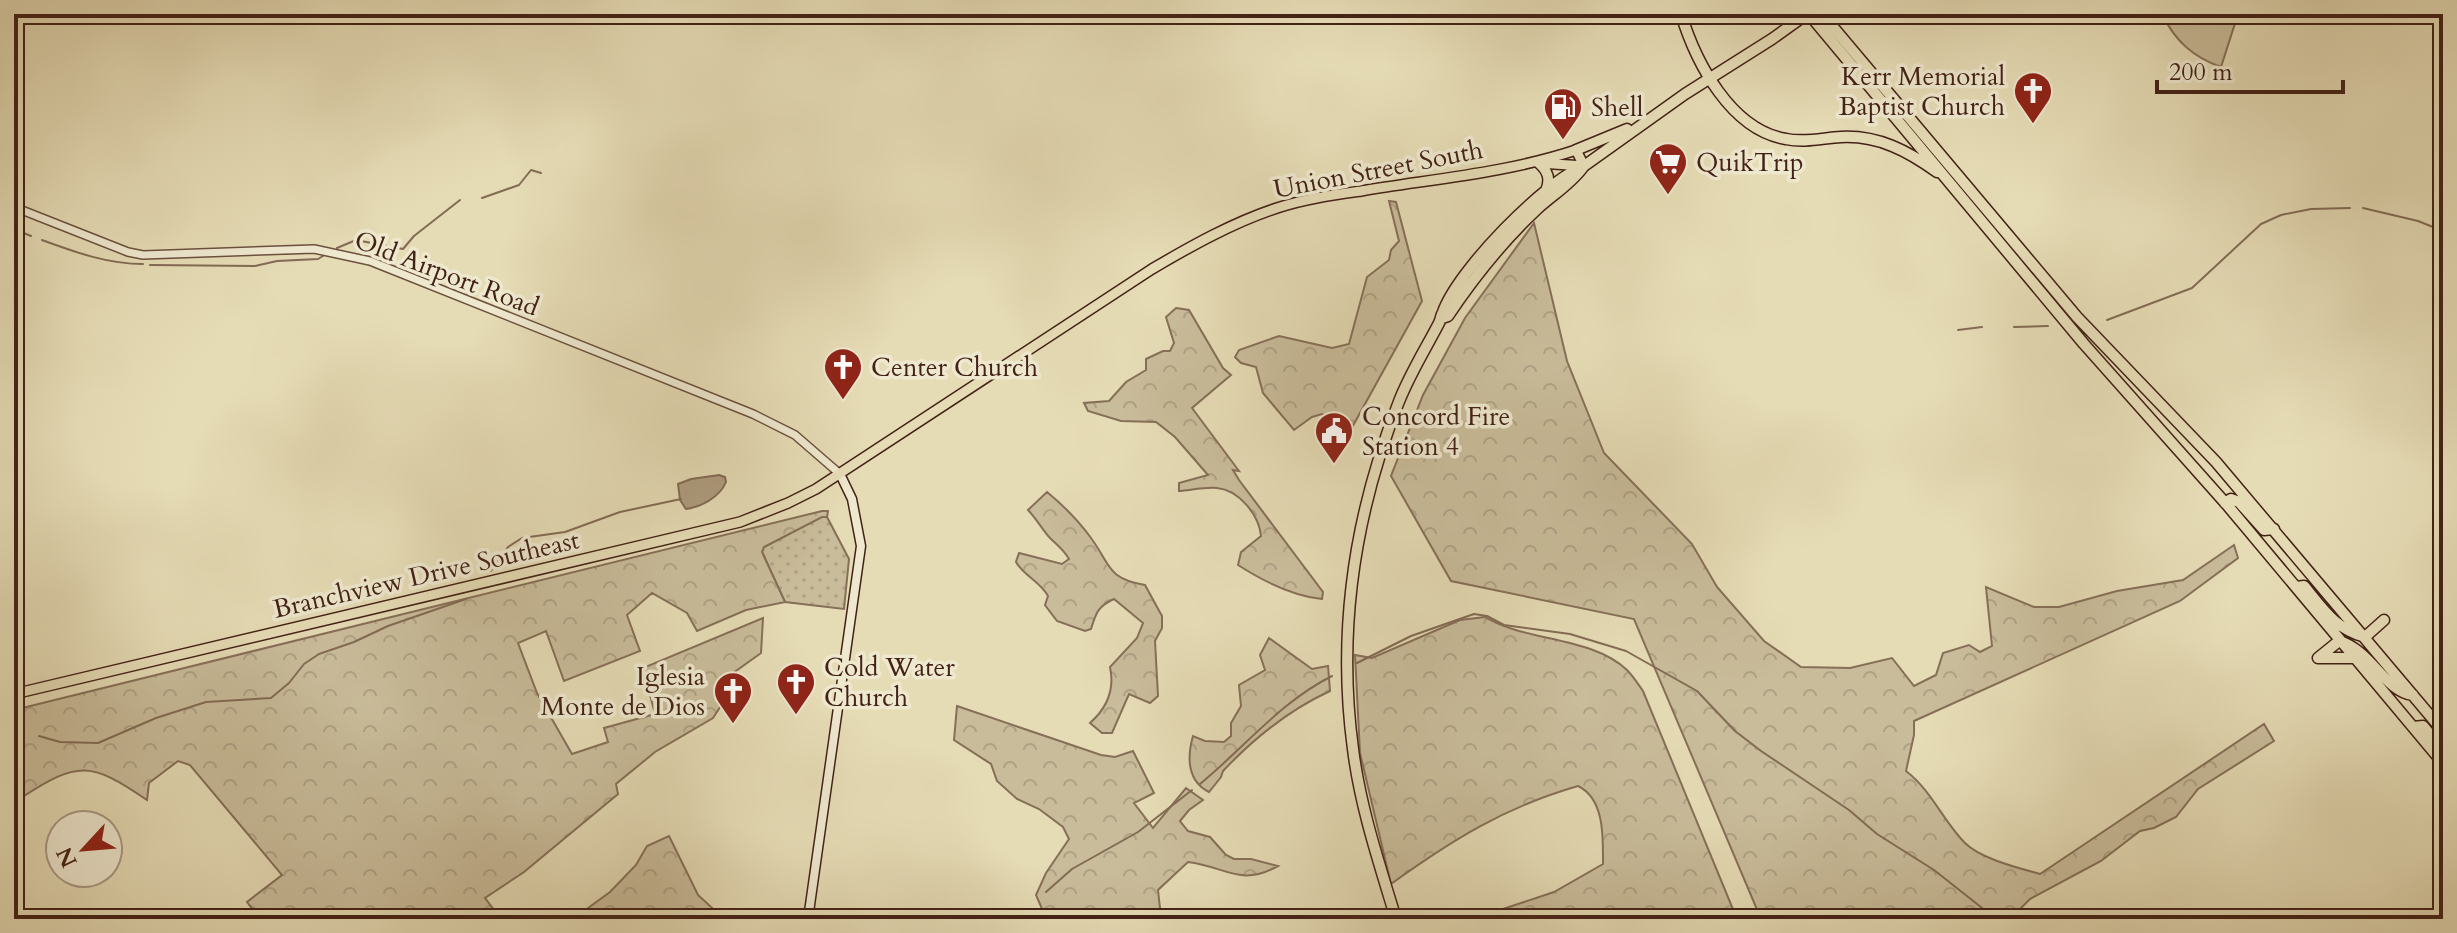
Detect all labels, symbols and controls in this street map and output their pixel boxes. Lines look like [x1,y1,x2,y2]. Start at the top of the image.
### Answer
scale bar [2157,44,2343,94]
text: 200 m [2169,56,2233,89]
place label: Kerr Memorial Baptist Church [1839,59,2005,124]
church icon: Kerr Memorial Baptist Church [2012,70,2054,125]
fuel station icon: Shell [1542,86,1584,141]
place label: Shell [1591,90,1644,125]
street label: Union Street South [1270,132,1486,207]
supermarket icon: QuikTrip [1647,141,1689,196]
place label: QuikTrip [1696,145,1804,180]
street label: Old Airport Road [350,222,544,325]
church icon: Center Church [822,346,864,401]
place label: Center Church [871,350,1038,385]
place label: Concord Fire Station 4 [1362,399,1510,464]
public building icon: Concord Fire Station 4 [1313,410,1355,465]
street label: Branchview Drive Southeast [270,522,583,627]
place label: Cold Water Church [824,650,955,715]
place label: Iglesia Monte de Dios [541,659,705,724]
church icon: Cold Water Church [775,661,817,716]
church icon: Iglesia Monte de Dios [712,670,754,725]
north arrow [44,809,124,889]
text: N [49,842,85,872]

